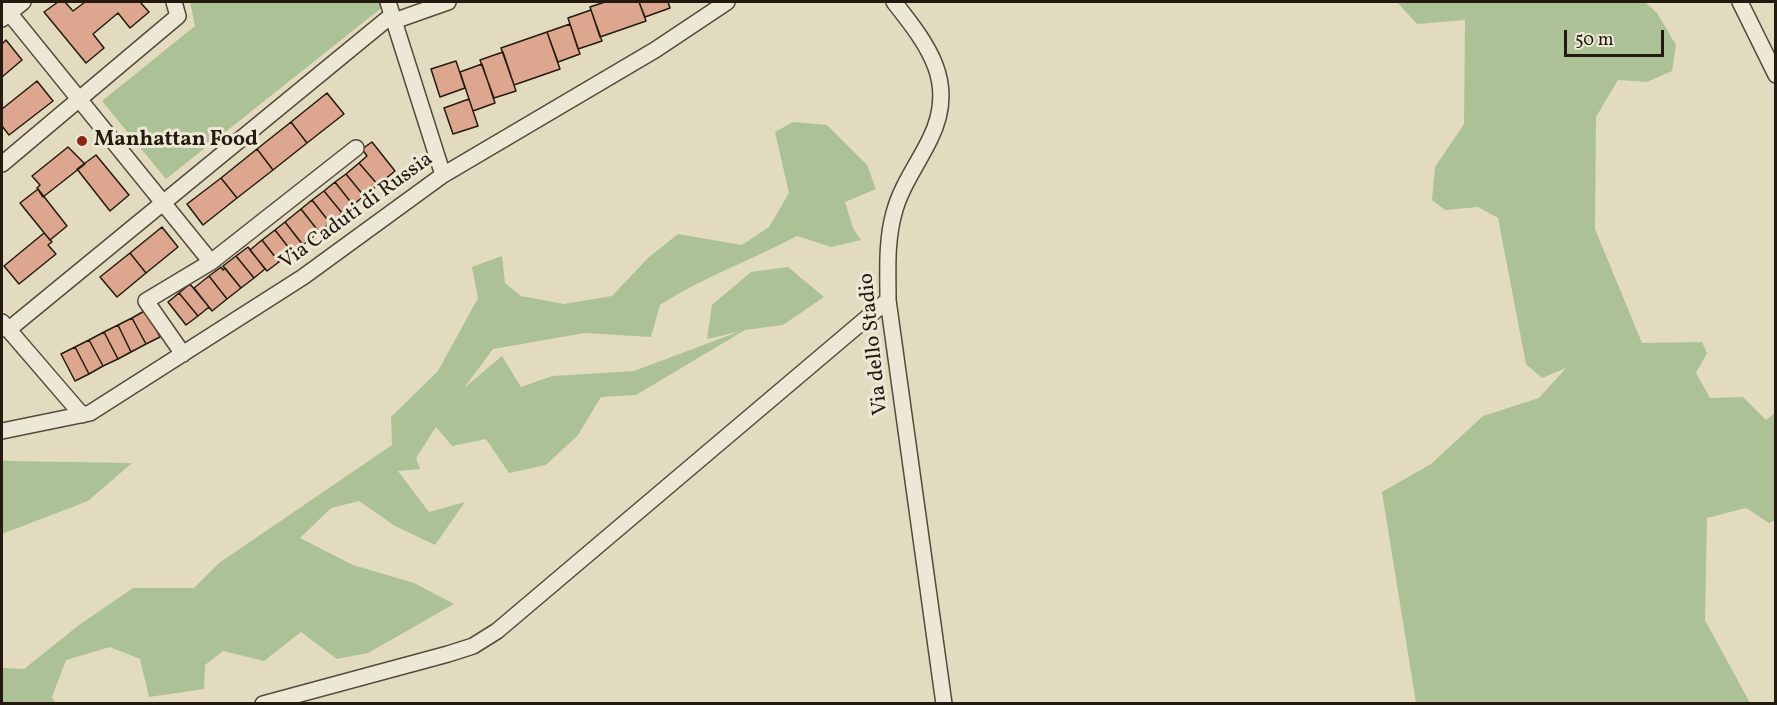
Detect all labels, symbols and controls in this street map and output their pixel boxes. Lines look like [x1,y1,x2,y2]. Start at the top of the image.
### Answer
scale bar [1567,18,1668,56]
text: 50 m [1575,28,1614,53]
place label: Manhattan Food [94,128,258,154]
marker: Manhattan Food [75,134,89,148]
street label: Via Caduti di Russia [275,148,439,276]
street label: Via dello Stadio [855,272,895,416]

